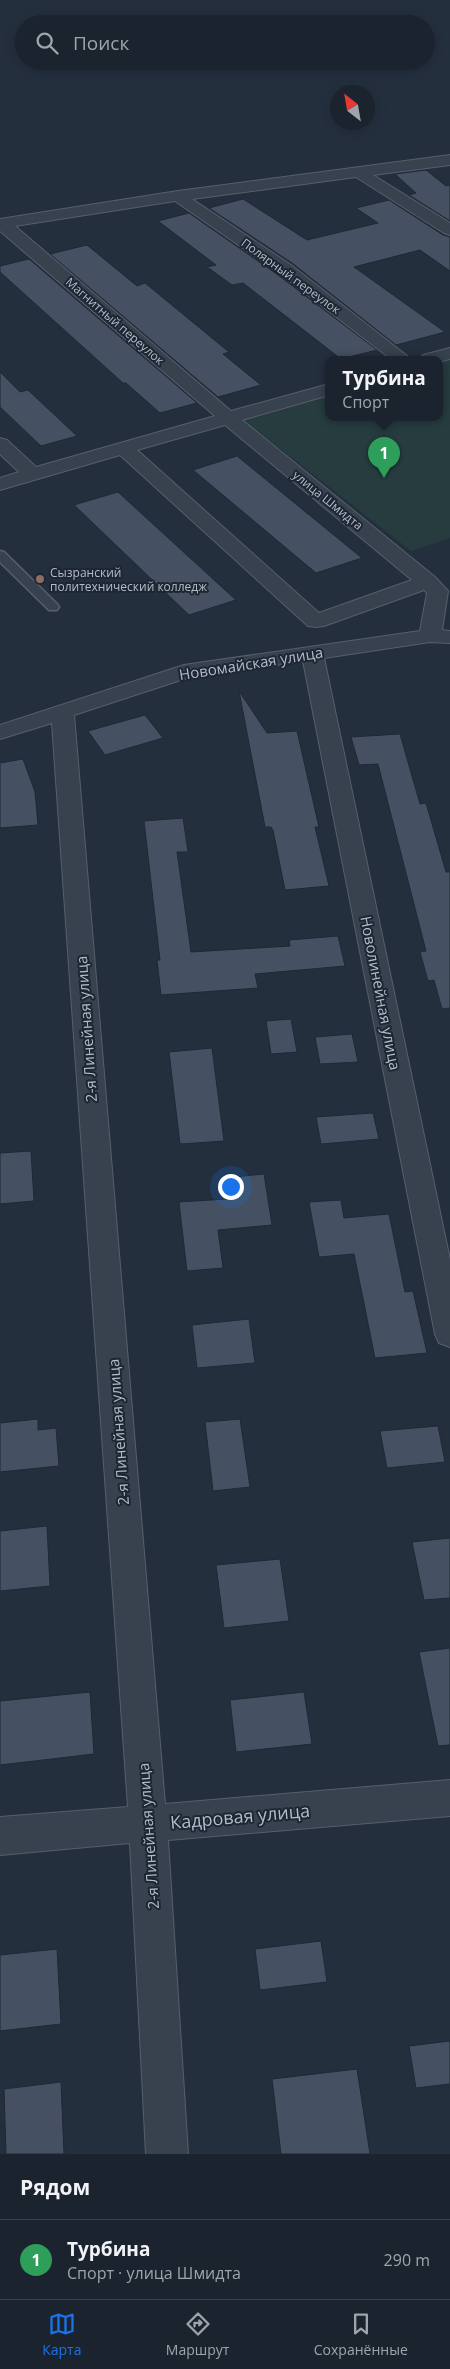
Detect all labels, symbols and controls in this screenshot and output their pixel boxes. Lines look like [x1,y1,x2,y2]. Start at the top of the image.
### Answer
search box [15,15,435,70]
icon: search [33,29,61,57]
text: Поиск [73,30,129,56]
north arrow [330,85,375,130]
street label: Полярный переулок [238,234,345,318]
street label: Магнитный переулок [62,273,169,369]
popup [325,356,443,421]
text: Турбина [342,365,426,391]
text: Спорт [342,391,389,413]
pin: 1 [368,437,400,478]
street label: улица Шмидта [289,466,367,534]
place label: Сызранский политехнический колледж [50,564,207,595]
marker: Сызранский политехнический колледж [34,573,46,585]
street label: Новомайская улица [178,642,324,684]
street label: Новолинейная улица [356,914,406,1072]
street label: 2-я Линейная улица [71,955,101,1103]
your location [218,1174,244,1200]
street label: 2-я Линейная улица [103,1358,133,1506]
street label: 2-я Линейная улица [133,1762,163,1910]
street label: Кадровая улица [169,1798,311,1834]
text: Рядом [20,2173,90,2201]
text: Турбина [67,2236,150,2262]
text: 1 [31,2249,41,2271]
text: 290 m [384,2249,430,2271]
text: Спорт · улица Шмидта [67,2262,241,2284]
tab: Карта [42,2310,81,2359]
tab: Маршрут [166,2310,229,2359]
tab: Сохранённые [314,2310,408,2359]

